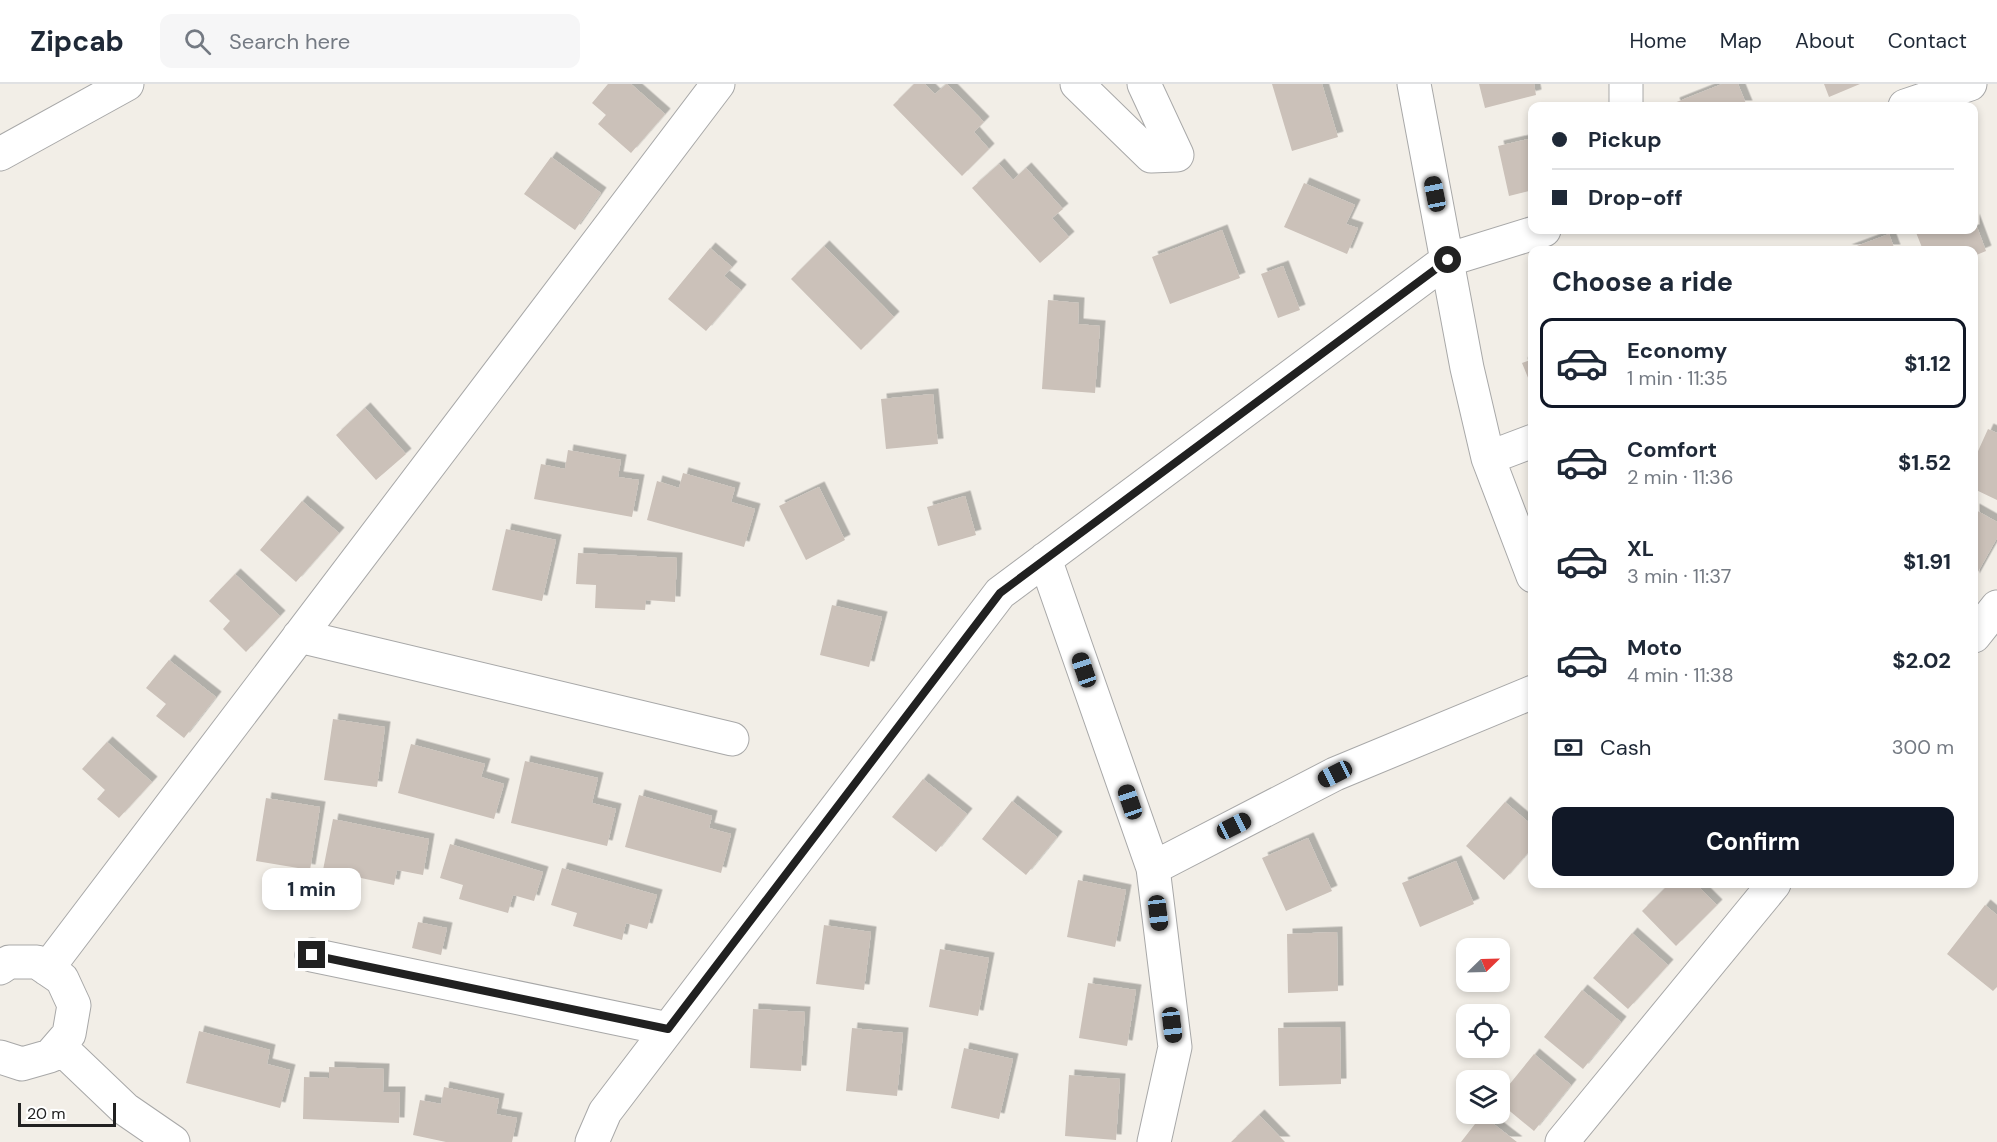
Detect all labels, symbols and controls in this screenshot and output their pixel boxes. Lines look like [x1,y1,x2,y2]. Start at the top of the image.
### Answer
search box [160,14,580,68]
text: Zipcab [30,23,124,60]
icon: search [181,25,214,58]
text: Search here [229,27,350,56]
text: Home [1629,27,1687,55]
text: Map [1720,27,1762,55]
text: About [1795,27,1855,55]
text: Contact [1888,27,1967,55]
text: Pickup [1588,125,1662,154]
car [1423,175,1447,213]
text: Drop-off [1588,183,1683,212]
route start [1434,246,1461,273]
text: Choose a ride [1552,264,1733,299]
icon: car [1555,336,1609,390]
text: Economy [1627,336,1727,365]
text: $1.12 [1904,349,1951,378]
text: 1 min · 11:35 [1627,365,1728,391]
icon: car [1555,435,1609,489]
text: Comfort [1627,435,1717,464]
text: $1.52 [1898,448,1951,477]
text: 2 min · 11:36 [1627,464,1733,490]
icon: car [1555,534,1609,588]
text: XL [1627,534,1654,563]
text: $1.91 [1903,547,1951,576]
text: 3 min · 11:37 [1627,563,1732,589]
icon: car [1555,633,1609,687]
text: Moto [1627,633,1682,662]
text: $2.02 [1892,646,1951,675]
car [1070,650,1098,690]
text: 4 min · 11:38 [1627,662,1734,688]
icon: cash [1552,731,1585,764]
text: Cash [1600,733,1651,762]
text: 300 m [1892,734,1954,760]
car [1315,758,1355,790]
car [1116,782,1144,822]
button: Confirm [1552,807,1954,876]
car [1214,810,1254,842]
callout: 1 min [262,868,362,910]
text: 1 min [287,876,336,902]
car [1147,894,1169,932]
north arrow [1456,938,1510,992]
map controls [1456,938,1510,1124]
route end [298,941,325,968]
button: locate [1456,1004,1510,1058]
car [1161,1006,1183,1044]
button: layers [1456,1070,1510,1124]
scale bar [18,1100,116,1128]
text: 20 m [27,1103,66,1124]

